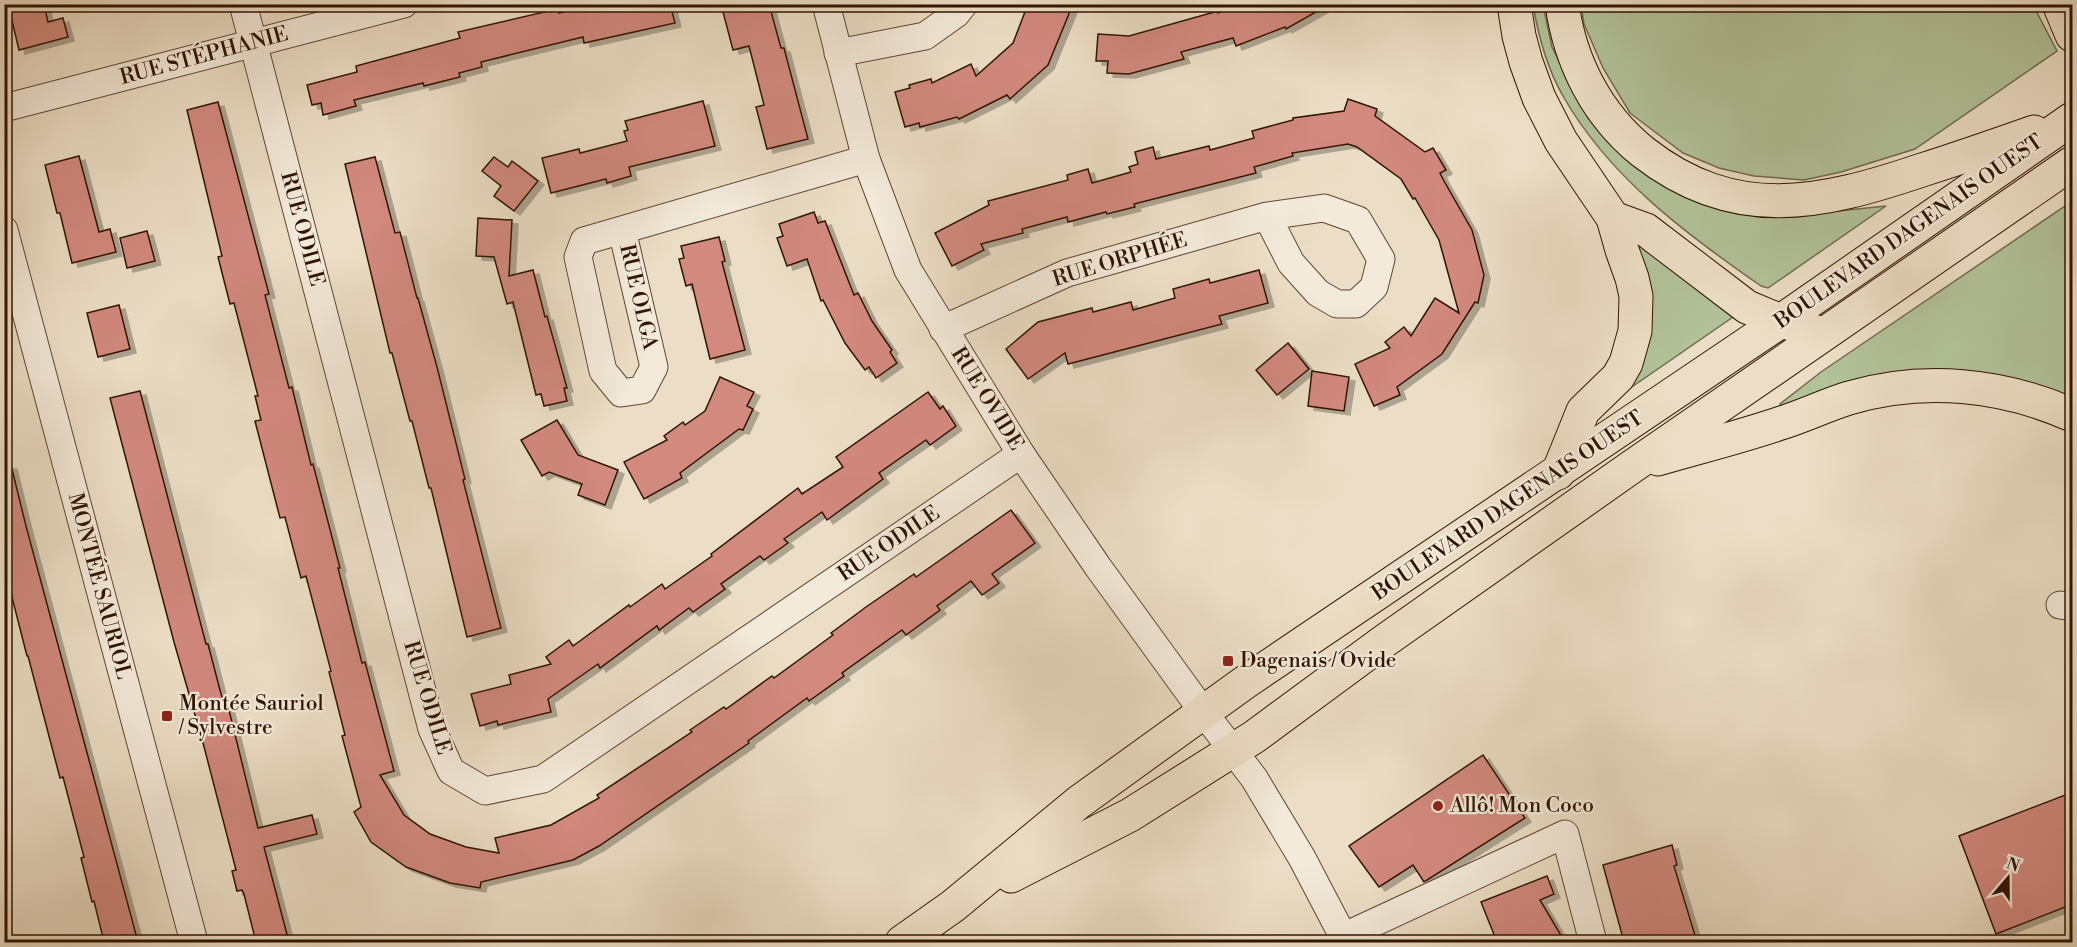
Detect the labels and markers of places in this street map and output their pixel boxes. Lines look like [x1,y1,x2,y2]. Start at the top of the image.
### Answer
place label: Dagenais / Ovide [1240,648,1396,674]
marker: Dagenais / Ovide [1221,654,1235,668]
place label: Montée Sauriol / Sylvestre [178,691,324,741]
marker: Montée Sauriol / Sylvestre [160,709,174,723]
place label: Allô! Mon Coco [1449,793,1594,819]
marker: Allô! Mon Coco [1431,799,1445,813]

